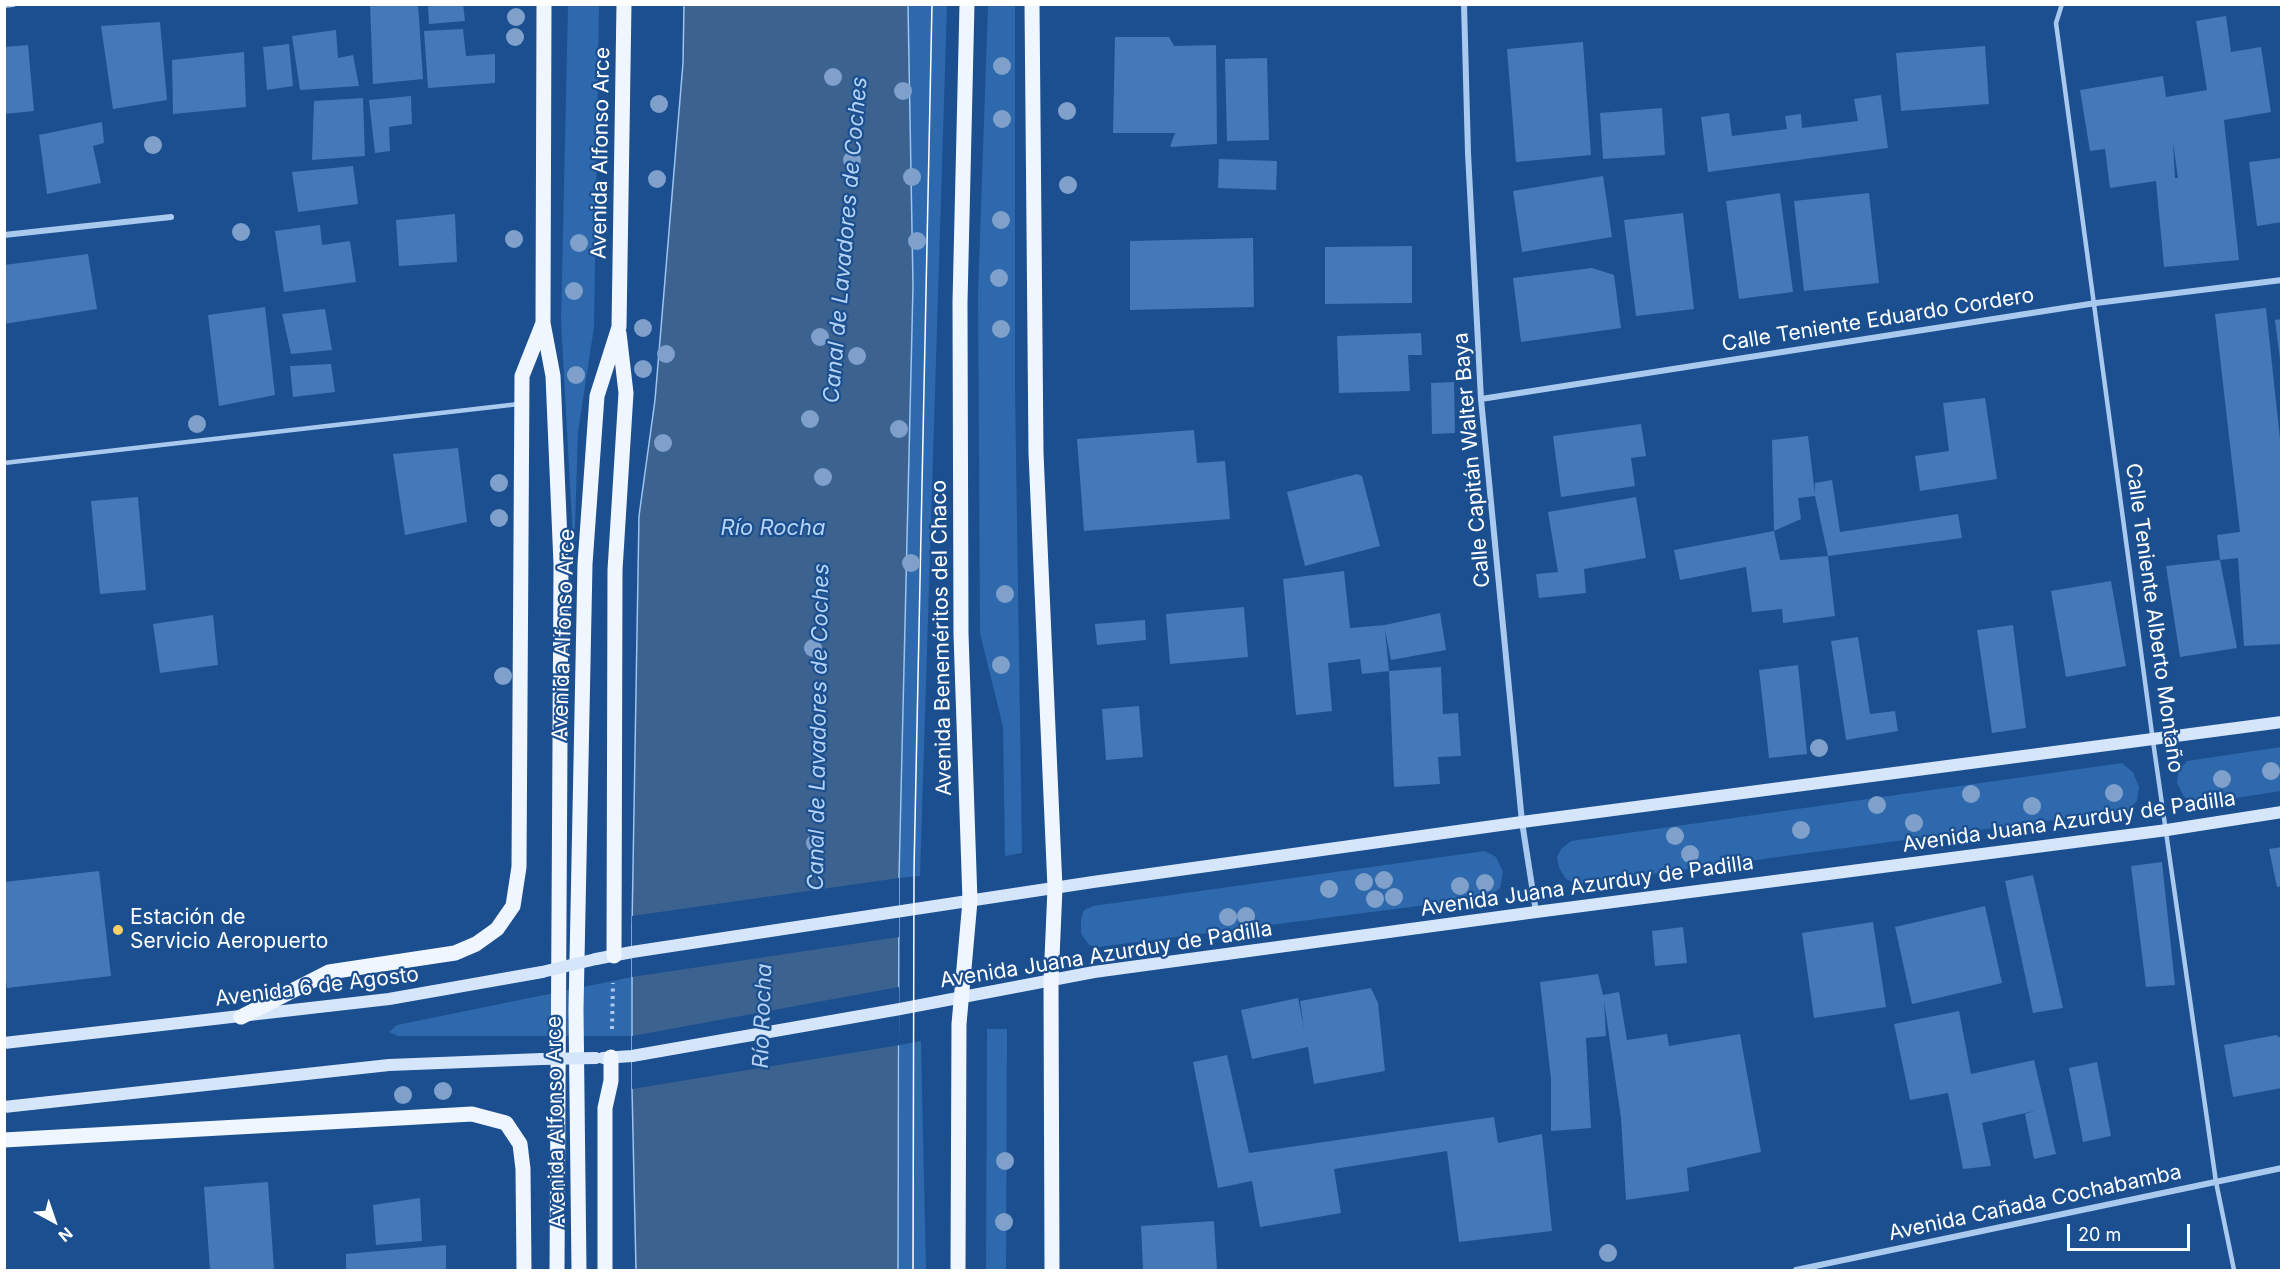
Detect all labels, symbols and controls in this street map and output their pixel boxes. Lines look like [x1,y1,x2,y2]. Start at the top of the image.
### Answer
street label: Avenida Alfonso Arce [587,47,615,259]
water label: Canal de Lavadores de Coches [819,76,873,404]
street label: Calle Teniente Eduardo Cordero [1720,283,2036,357]
street label: Calle Capitán Walter Baya [1448,331,1496,589]
street label: Calle Teniente Alberto Montaño [2120,462,2188,774]
street label: Avenida Beneméritos del Chaco [927,480,957,796]
water label: Río Rocha [720,515,826,541]
street label: Avenida Alfonso Arce [548,528,580,742]
water label: Canal de Lavadores de Coches [803,563,835,891]
street label: Avenida Juana Azurduy de Padilla [1901,786,2237,858]
street label: Avenida Juana Azurduy de Padilla [1419,850,1755,922]
place label: Estación de Servicio Aeropuerto [130,905,328,955]
street label: Avenida Juana Azurduy de Padilla [938,916,1274,994]
marker: Estación de Servicio Aeropuerto [111,923,125,937]
street label: Avenida 6 de Agosto [214,962,420,1012]
water label: Río Rocha [748,963,778,1069]
street label: Avenida Alfonso Arce [542,1016,570,1228]
street label: Avenida Cañada Cochabamba [1886,1160,2184,1246]
north arrow [24,1191,84,1251]
scale bar [2070,1212,2193,1250]
text: N [54,1223,77,1246]
text: 20 m [2078,1224,2121,1245]

